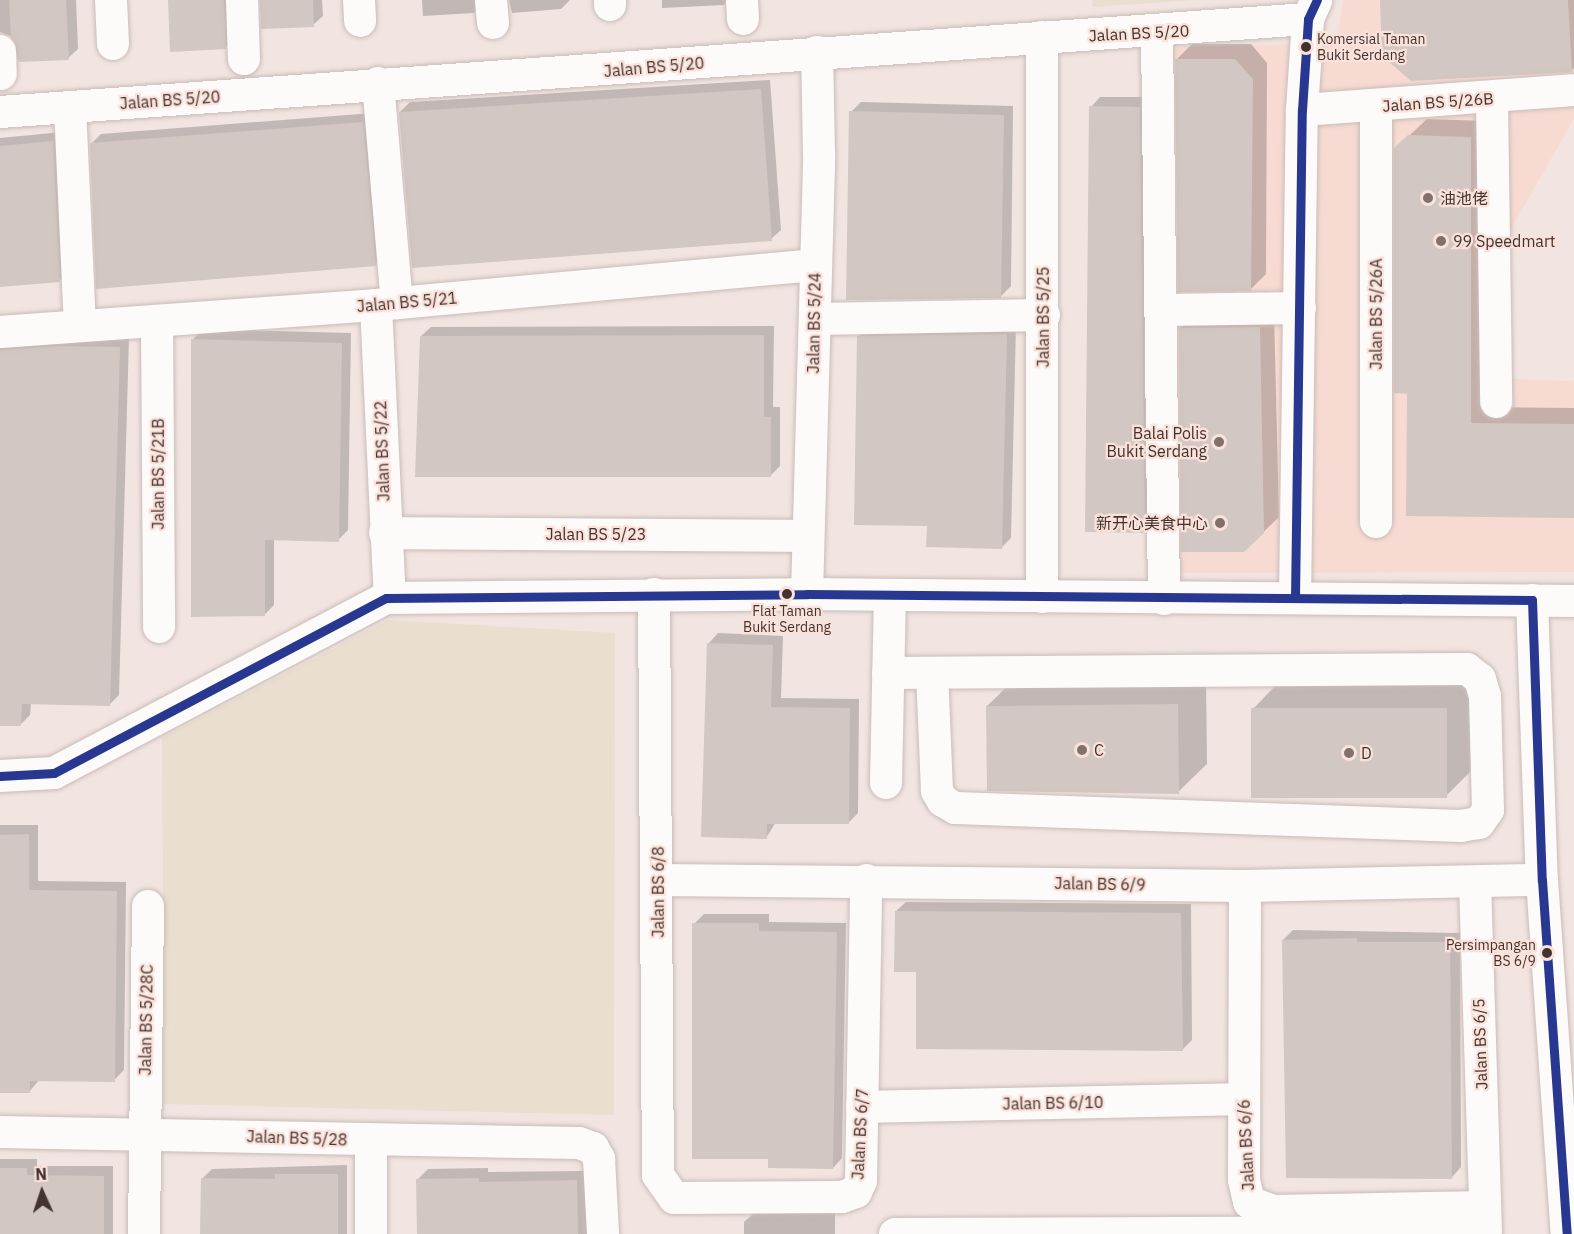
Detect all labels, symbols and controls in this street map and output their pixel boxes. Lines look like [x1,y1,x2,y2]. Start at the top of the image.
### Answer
street label: Jalan BS 5/20 [1088,21,1190,45]
place label: Komersial Taman Bukit Serdang [1317,31,1425,63]
marker: Komersial Taman Bukit Serdang [1300,41,1312,53]
street label: Jalan BS 5/20 [603,53,705,81]
street label: Jalan BS 5/20 [119,87,221,113]
street label: Jalan BS 5/26B [1382,89,1494,115]
place label: 油池佬 [1440,188,1488,208]
marker: 油池佬 [1421,191,1435,205]
place label: 99 Speedmart [1453,231,1555,251]
marker: 99 Speedmart [1434,234,1448,248]
street label: Jalan BS 5/26A [1366,258,1386,370]
street label: Jalan BS 5/25 [1033,267,1053,367]
street label: Jalan BS 5/24 [804,272,824,374]
street label: Jalan BS 5/21 [356,288,458,316]
street label: Jalan BS 5/22 [371,400,393,502]
street label: Jalan BS 5/21B [148,418,168,530]
place label: Balai Polis Bukit Serdang [1106,423,1207,461]
marker: Balai Polis Bukit Serdang [1212,435,1226,449]
place label: 新开心美食中心 [1096,513,1208,533]
marker: 新开心美食中心 [1213,516,1227,530]
street label: Jalan BS 5/23 [546,524,646,544]
marker: Flat Taman Bukit Serdang [781,588,793,600]
place label: Flat Taman Bukit Serdang [743,603,831,636]
place label: C [1094,740,1104,760]
marker: C [1075,743,1089,757]
place label: D [1361,743,1372,763]
marker: D [1342,746,1356,760]
street label: Jalan BS 6/8 [648,846,668,938]
street label: Jalan BS 6/9 [1054,874,1146,894]
place label: Persimpangan BS 6/9 [1446,937,1536,970]
marker: Persimpangan BS 6/9 [1541,947,1553,959]
street label: Jalan BS 5/28C [135,964,157,1076]
street label: Jalan BS 6/5 [1469,998,1491,1090]
street label: Jalan BS 6/7 [848,1088,872,1180]
street label: Jalan BS 6/10 [1002,1093,1104,1113]
street label: Jalan BS 6/6 [1234,1099,1258,1191]
street label: Jalan BS 5/28 [246,1127,348,1149]
north arrow [12,1162,72,1222]
text: N [35,1164,47,1184]

